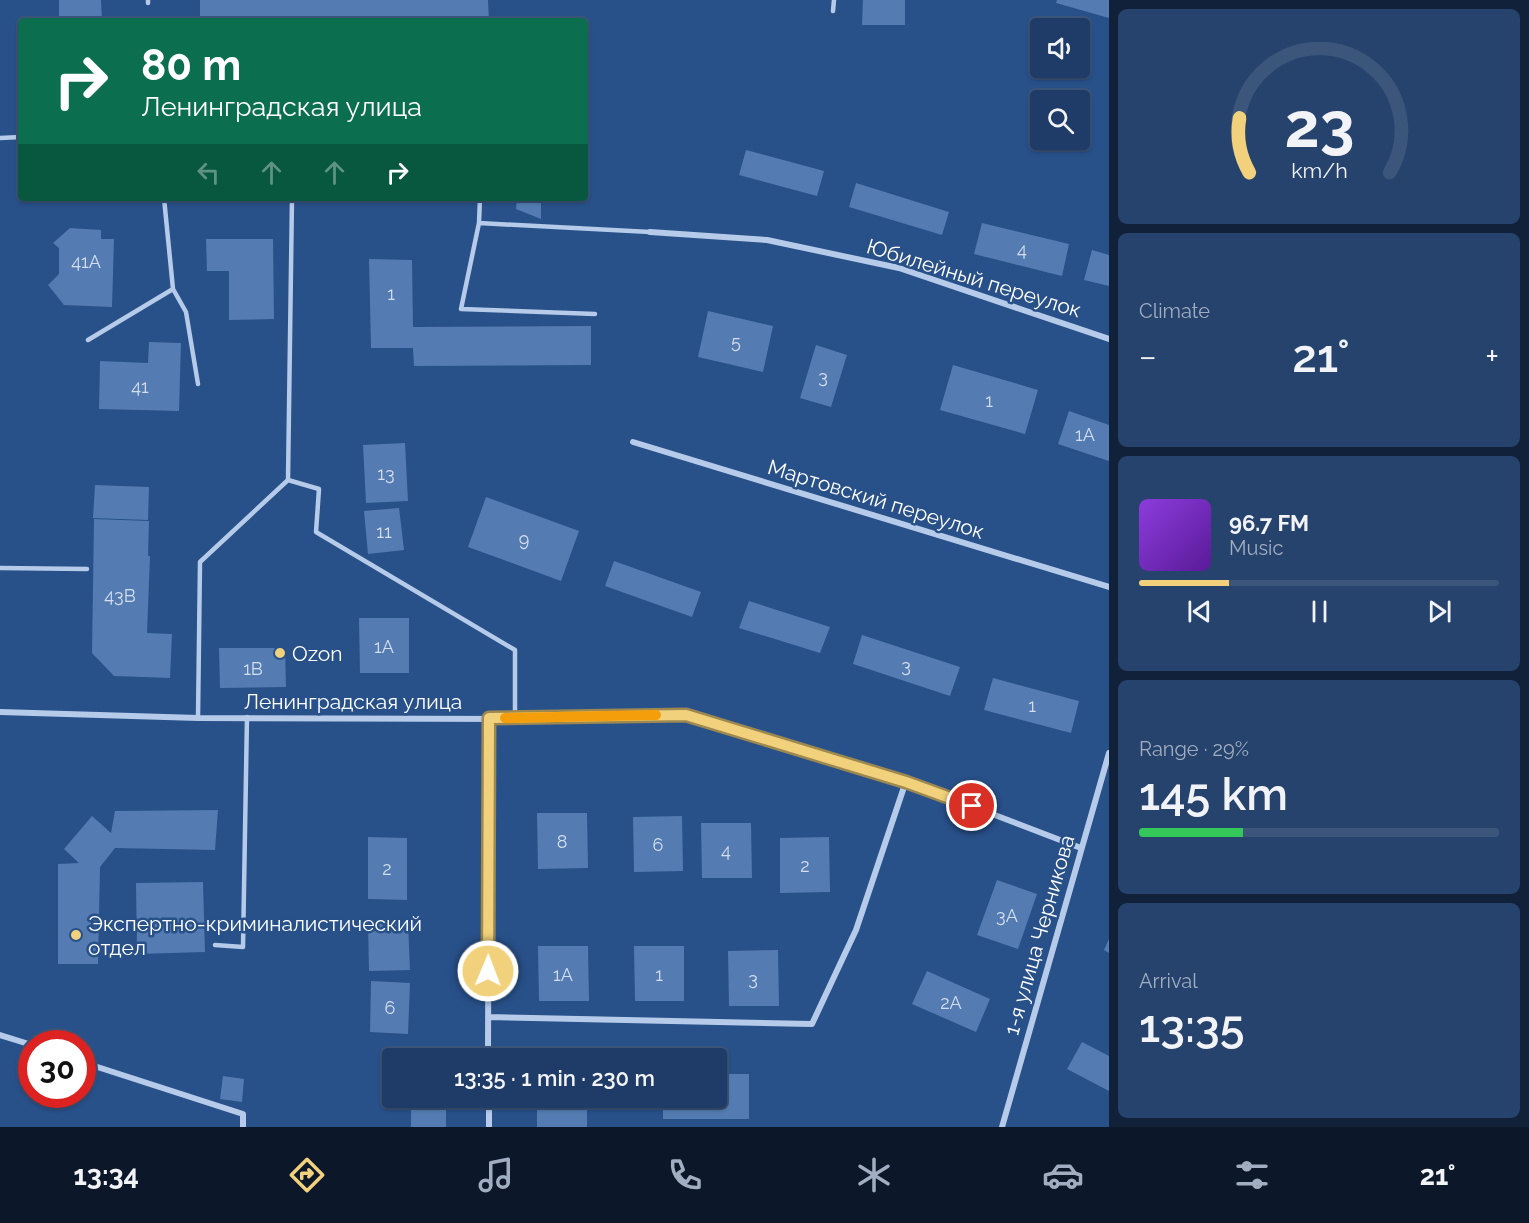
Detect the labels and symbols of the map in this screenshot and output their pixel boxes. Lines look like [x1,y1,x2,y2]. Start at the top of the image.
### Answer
street label: Юбилейный переулок [864,233,1084,323]
house number: 4 [1017,239,1027,260]
house number: 41А [71,251,101,272]
house number: 1 [387,283,395,304]
house number: 5 [731,331,741,352]
house number: 3 [818,366,828,387]
house number: 41 [131,376,149,397]
house number: 1 [985,390,993,411]
house number: 1А [1075,424,1095,445]
street label: Мартовский переулок [765,454,987,544]
house number: 13 [377,463,395,484]
house number: 11 [376,521,392,542]
house number: 9 [519,529,529,550]
house number: 43В [104,585,136,606]
house number: 1А [374,636,394,657]
place label: Ozon [292,641,343,666]
marker: Ozon [273,646,287,660]
house number: 3 [901,655,911,676]
house number: 1В [243,658,263,679]
street label: Ленинградская улица [244,689,462,714]
house number: 1 [1028,695,1036,716]
pin [946,780,997,831]
house number: 8 [557,831,567,852]
street label: 1-я улица Черникова [998,832,1080,1038]
house number: 6 [653,834,664,855]
house number: 4 [721,840,731,861]
house number: 2 [800,855,810,876]
house number: 2 [382,858,392,879]
house number: 3А [996,905,1018,926]
place label: Экспертно-криминалистический отдел [88,911,422,960]
marker: Экспертно-криминалистический отдел [69,928,83,942]
position arrow [456,939,520,1003]
house number: 1А [553,964,573,985]
house number: 1 [655,964,663,985]
house number: 3 [748,968,758,989]
house number: 2А [940,992,962,1013]
house number: 6 [385,997,396,1018]
speed limit sign: 30 [18,1030,96,1108]

